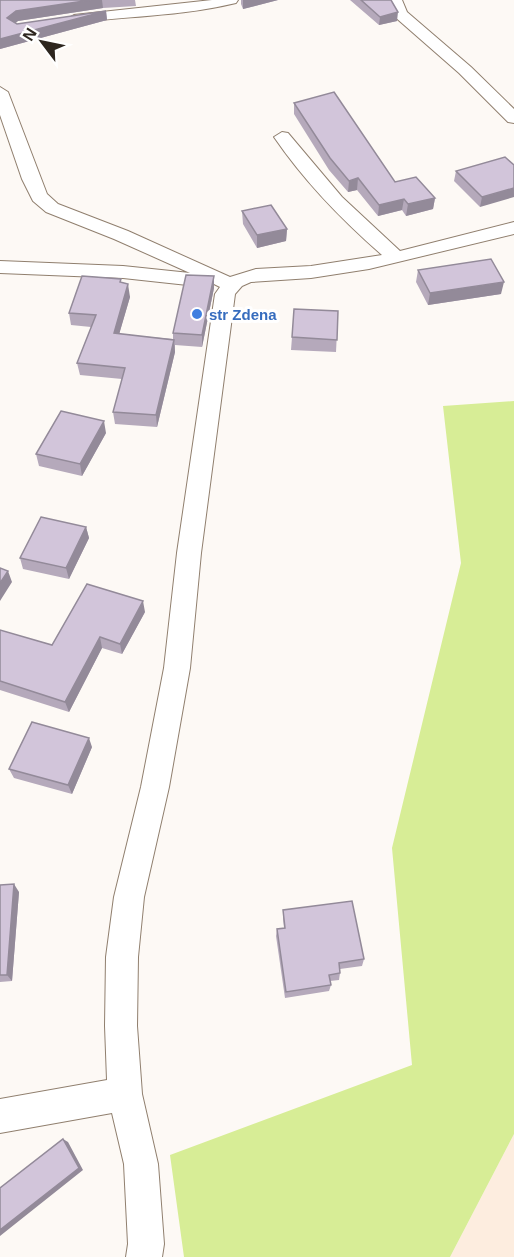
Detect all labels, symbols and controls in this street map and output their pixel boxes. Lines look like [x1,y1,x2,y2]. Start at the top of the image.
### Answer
north arrow [12,12,72,72]
text: N [19,25,40,44]
place label: str Zdena [209,306,277,323]
marker: str Zdena [190,307,204,321]

